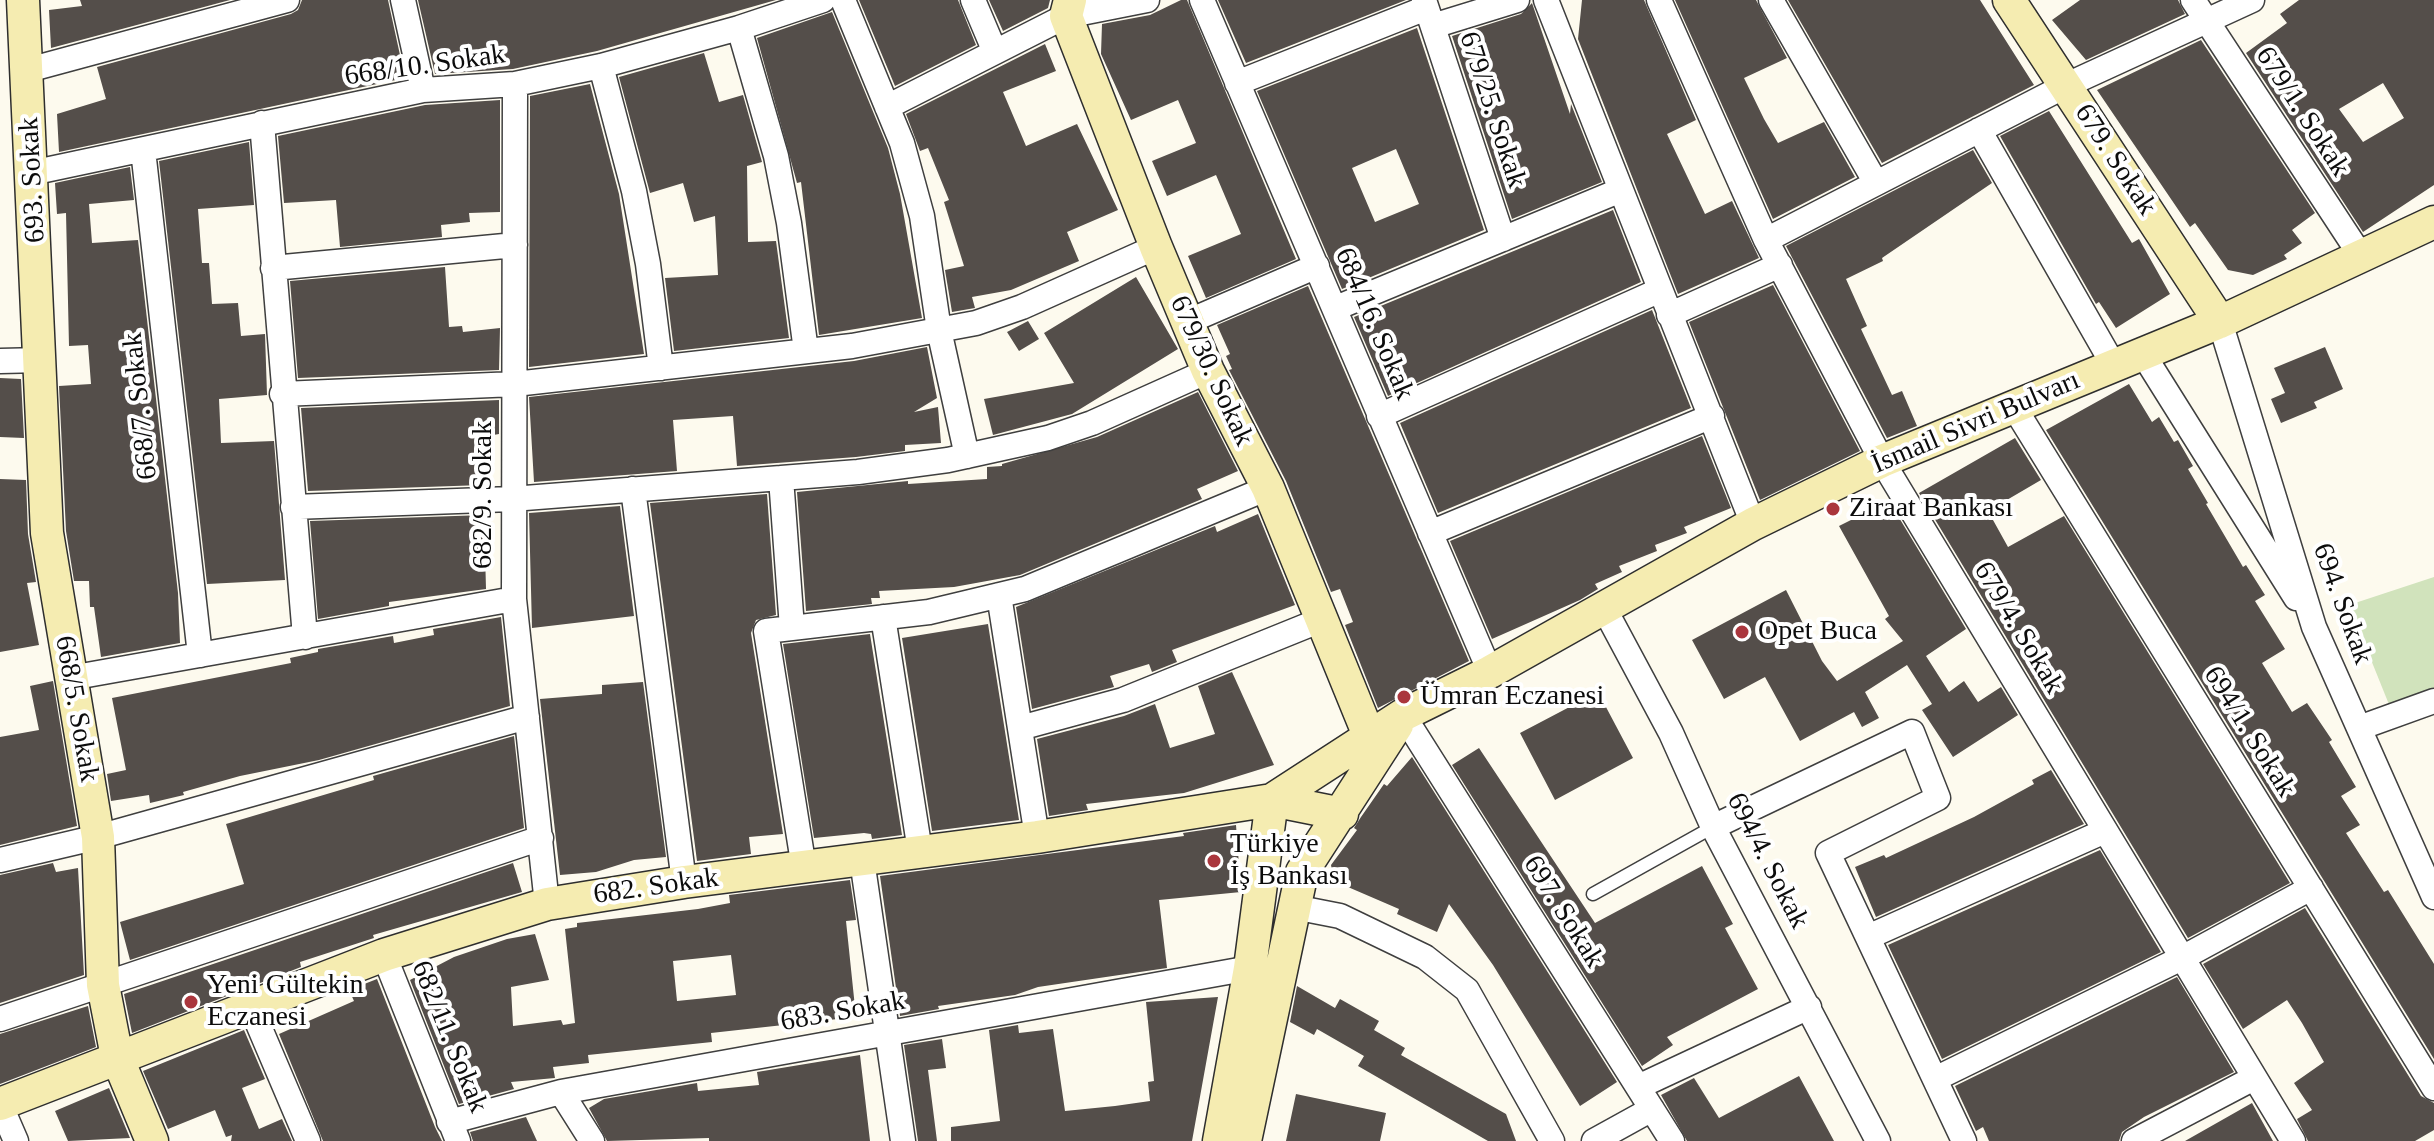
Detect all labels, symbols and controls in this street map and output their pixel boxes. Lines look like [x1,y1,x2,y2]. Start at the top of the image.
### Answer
street label: 679/25. Sokak [1451,28,1533,192]
street label: 668/10. Sokak [343,38,507,94]
street label: 679/1. Sokak [2248,41,2356,183]
street label: 679. Sokak [2067,98,2163,222]
street label: 693. Sokak [13,116,53,244]
street label: 684/16. Sokak [1327,243,1421,405]
street label: 679/30. Sokak [1162,291,1260,451]
street label: 668/7. Sokak [117,331,165,481]
street label: İsmail Sivri Bulvarı [1867,364,2085,482]
street label: 682/9. Sokak [467,421,501,569]
place label: Ziraat Bankası [1849,492,2013,526]
marker: Ziraat Bankası [1824,500,1842,518]
street label: 694. Sokak [2305,539,2379,669]
street label: 679/4. Sokak [1966,556,2070,700]
place label: Opet Buca [1758,615,1877,649]
marker: Opet Buca [1733,623,1751,641]
street label: 668/5. Sokak [47,633,105,785]
street label: 694/1. Sokak [2196,660,2302,804]
place label: Ümran Eczanesi [1420,680,1604,714]
marker: Ümran Eczanesi [1395,688,1413,706]
street label: 694/4. Sokak [1718,788,1816,934]
place label: Türkiye İş Bankası [1230,828,1347,894]
street label: 697. Sokak [1515,850,1611,974]
marker: Türkiye İş Bankası [1205,852,1223,870]
street label: 682. Sokak [591,862,721,912]
street label: 682/11. Sokak [403,956,495,1118]
place label: Yeni Gültekin Eczanesi [207,969,364,1035]
street label: 683. Sokak [778,985,908,1039]
marker: Yeni Gültekin Eczanesi [182,993,200,1011]

